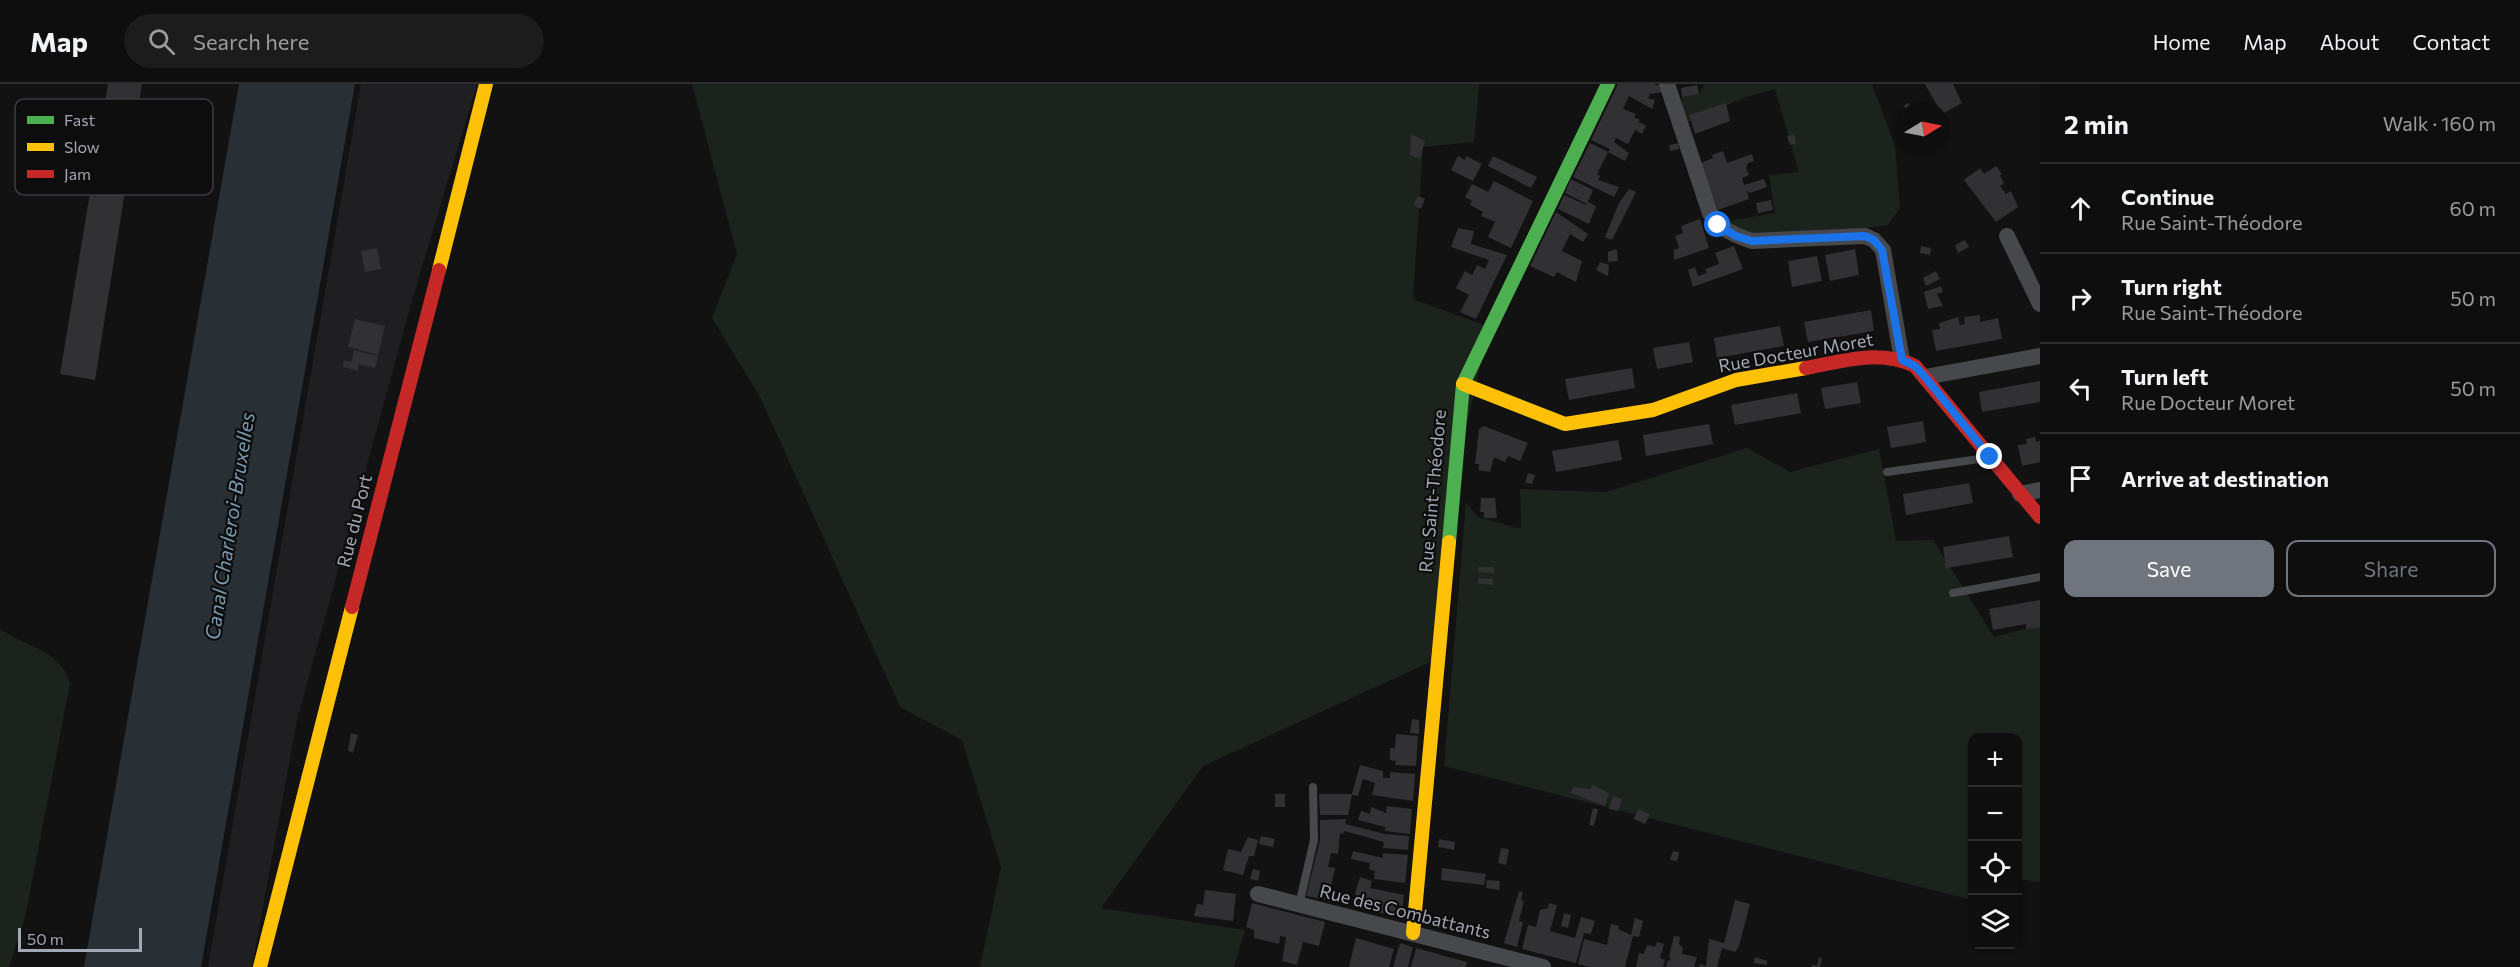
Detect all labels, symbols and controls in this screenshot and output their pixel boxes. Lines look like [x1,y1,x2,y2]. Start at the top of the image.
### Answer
search box [124,14,544,68]
text: Map [30,24,88,58]
icon: search [145,25,178,58]
text: Search here [193,28,309,55]
text: Home [2153,29,2210,54]
text: Map [2243,29,2287,54]
text: About [2320,29,2379,54]
text: Contact [2412,29,2490,54]
legend [15,99,213,195]
north arrow [1896,102,1950,156]
text: 2 min [2064,108,2129,139]
text: Fast [64,110,95,129]
text: Walk · 160 m [2383,111,2496,135]
text: Slow [64,137,100,156]
text: Jam [64,164,91,183]
text: Continue [2121,183,2214,210]
icon: ahead [2064,192,2097,225]
text: 60 m [2450,196,2496,220]
text: Rue Saint-Théodore [2121,210,2303,234]
route start [1704,211,1730,237]
text: Turn right [2121,273,2222,300]
icon: right [2064,282,2097,315]
text: 50 m [2450,286,2496,310]
text: Rue Saint-Théodore [2121,300,2303,324]
street label: Rue Docteur Moret [1717,328,1875,376]
text: Turn left [2121,363,2208,390]
icon: left [2064,372,2097,405]
text: 50 m [2450,376,2496,400]
text: Rue Docteur Moret [2121,390,2295,414]
street label: Rue Saint-Théodore [1414,409,1450,573]
water label: Canal Charleroi-Bruxelles [199,410,259,641]
route end [1976,443,2002,469]
icon: arrive [2064,462,2097,495]
text: Arrive at destination [2121,465,2329,492]
street label: Rue du Port [332,472,376,570]
button: Save [2064,540,2274,597]
button: Share [2286,540,2496,597]
map controls [1968,733,2022,949]
button: + [1968,733,2022,787]
button: − [1968,787,2022,841]
button: locate [1968,841,2022,895]
street label: Rue des Combattants [1317,879,1493,943]
button: layers [1968,895,2022,949]
scale bar [18,925,142,952]
text: 50 m [27,929,64,948]

